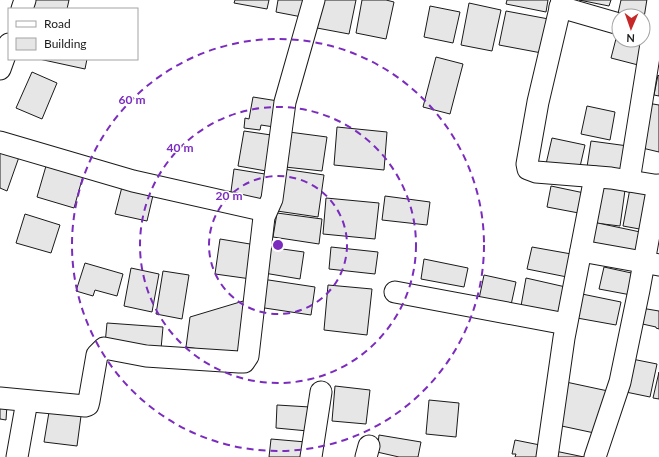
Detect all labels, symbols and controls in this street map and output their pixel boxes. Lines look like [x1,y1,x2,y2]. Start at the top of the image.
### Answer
legend [8,8,138,60]
north arrow [611,8,651,48]
text: Road [44,16,71,31]
text: N [626,32,635,45]
text: Building [44,36,87,51]
text: 60 m [119,92,145,107]
text: 40 m [167,140,193,155]
text: 20 m [216,188,242,203]
centre of rings [271,238,285,252]

